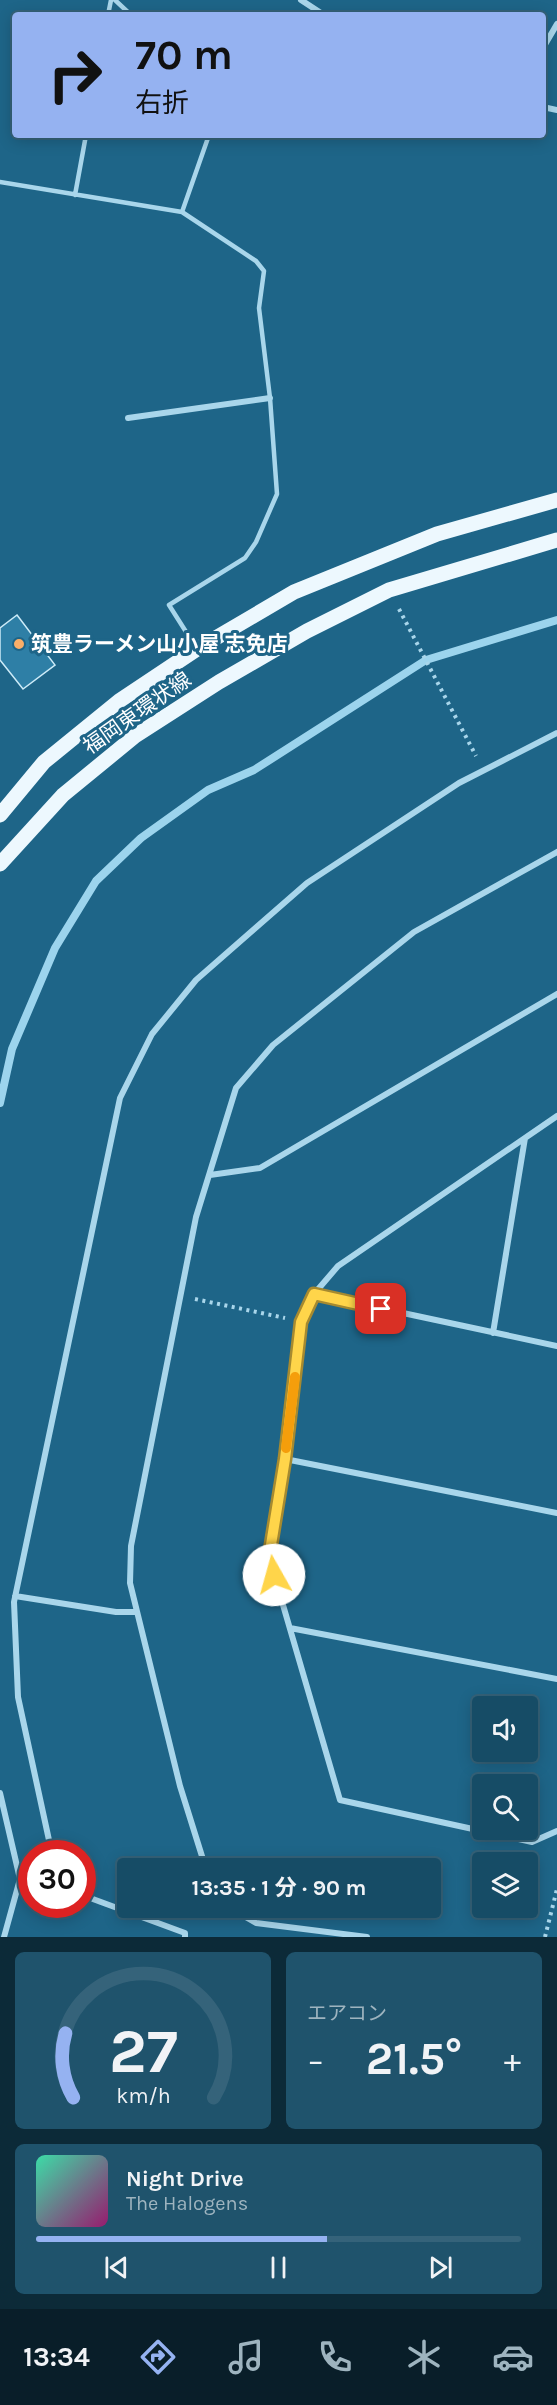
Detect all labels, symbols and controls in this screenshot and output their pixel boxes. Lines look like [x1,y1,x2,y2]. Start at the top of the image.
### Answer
text: 70 m [135,30,233,80]
icon: right [36,36,114,114]
text: 右折 [135,87,189,119]
place label: 筑豊ラーメン山小屋 志免店 [31,632,287,656]
marker: 筑豊ラーメン山小屋 志免店 [12,637,26,651]
street label: 福岡東環状線 [79,667,195,759]
pin [355,1283,406,1334]
icon: arrive [364,1292,397,1325]
position arrow [242,1543,306,1607]
map controls [472,1696,538,1918]
button: sound [472,1696,538,1762]
button: search [472,1774,538,1840]
speed limit sign: 30 [18,1840,96,1918]
button: layers [472,1852,538,1918]
text: 13:35 · 1 分 · 90 m [192,1875,366,1901]
text: エアコン [307,2002,387,2025]
text: 27 [109,2015,177,2088]
text: 21.5° [366,2033,462,2085]
text: − [307,2041,324,2079]
text: + [504,2041,521,2079]
text: km/h [116,2083,170,2108]
text: Night Drive [126,2166,244,2192]
text: The Halogens [126,2192,248,2215]
icon: previous [100,2251,133,2284]
icon: pause [262,2251,295,2284]
icon: next [424,2251,457,2284]
icon: directions [137,2336,179,2378]
icon: music [225,2336,267,2378]
icon: phone [314,2336,356,2378]
icon: climate [403,2336,445,2378]
icon: car [492,2336,534,2378]
text: 13:34 [23,2341,90,2373]

